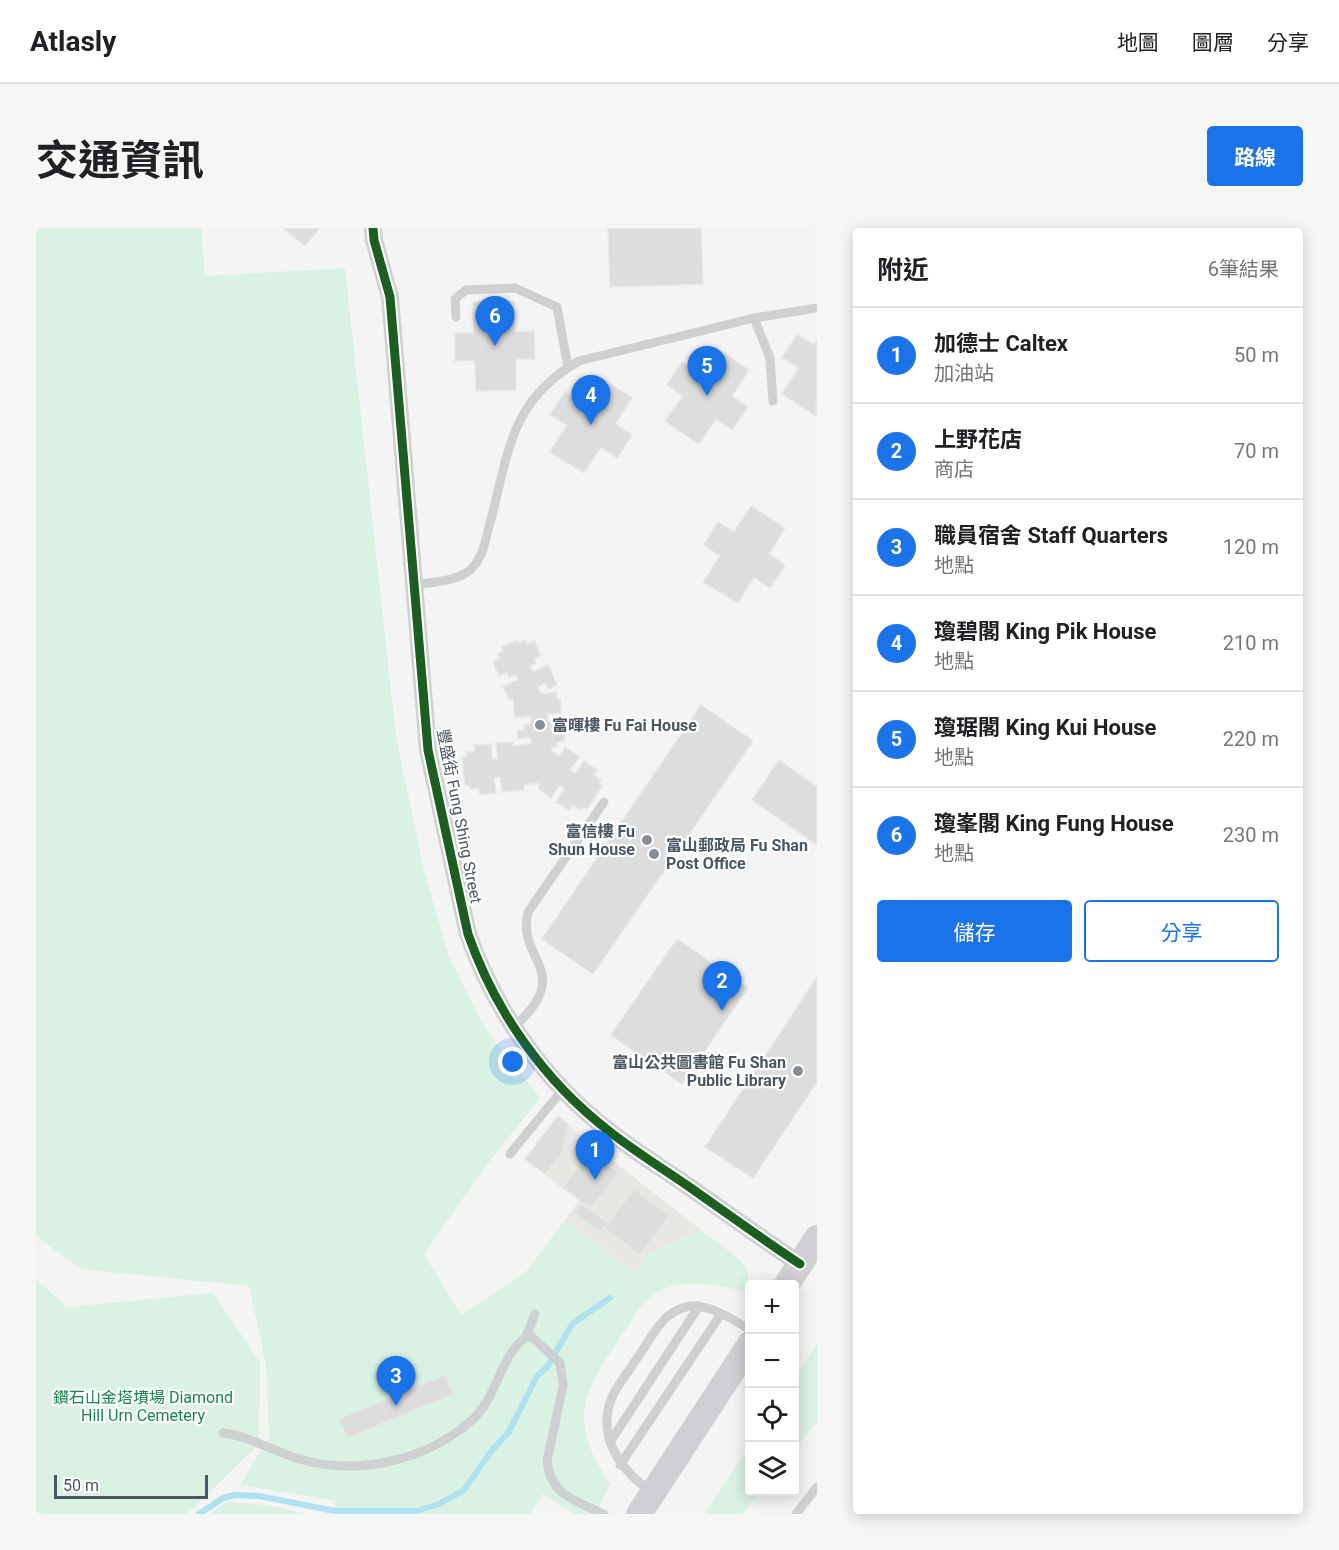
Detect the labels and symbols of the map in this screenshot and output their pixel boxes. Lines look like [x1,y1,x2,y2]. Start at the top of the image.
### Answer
pin: 6 [476,296,514,346]
pin: 5 [688,346,726,396]
pin: 4 [572,376,610,425]
place label: 富暉樓 Fu Fai House [552,716,697,735]
marker: 富暉樓 Fu Fai House [533,718,547,732]
street label: 豐盛街 Fung Shing Street [433,727,486,905]
place label: 富信樓 Fu Shun House [548,822,635,859]
marker: 富信樓 Fu Shun House [640,833,654,847]
place label: 富山郵政局 Fu Shan Post Office [666,836,808,873]
marker: 富山郵政局 Fu Shan Post Office [647,847,661,861]
pin: 2 [702,962,742,1011]
your location [498,1047,527,1076]
place label: 富山公共圖書館 Fu Shan Public Library [612,1053,787,1090]
marker: 富山公共圖書館 Fu Shan Public Library [791,1064,805,1078]
pin: 1 [576,1130,614,1180]
pin: 3 [376,1356,416,1406]
park label: 鑽石山金塔墳場 Diamond Hill Urn Cemetery [53,1388,233,1425]
scale bar [54,1472,208,1500]

